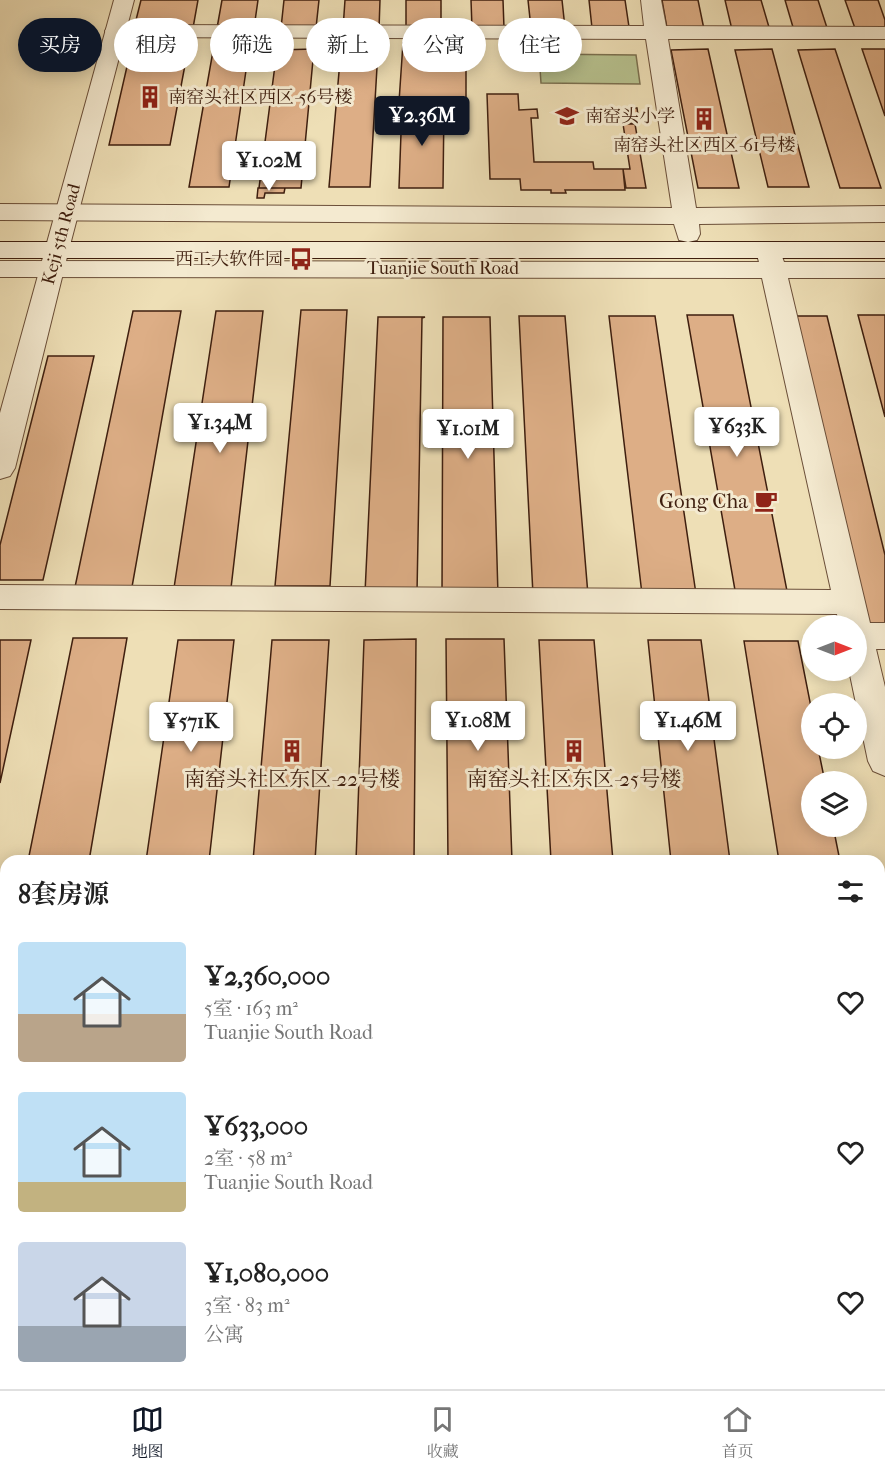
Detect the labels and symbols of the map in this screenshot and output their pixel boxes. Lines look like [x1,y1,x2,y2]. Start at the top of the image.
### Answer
building icon: 南窑头社区西区-56号楼 [137,84,163,110]
place label: 南窑头社区西区-56号楼 [168,87,352,108]
pin: ¥2.36M [373,96,471,147]
school or university icon: 南窑头小学 [554,103,580,129]
place label: 南窑头小学 [585,106,675,127]
building icon: 南窑头社区西区-61号楼 [691,106,717,132]
place label: 南窑头社区西区-61号楼 [613,135,795,156]
pin: ¥1.02M [220,141,318,192]
street label: Keji 5th Road [38,181,85,287]
bus stop icon: 西工大软件园 [288,246,314,272]
place label: 西工大软件园 [175,249,283,270]
street label: Tuanjie South Road [367,258,519,279]
pin: ¥1.34M [171,403,269,454]
pin: ¥633K [695,407,779,458]
pin: ¥1.01M [419,409,517,460]
cafe icon: Gong Cha [753,488,779,514]
place label: Gong Cha [659,489,748,513]
north arrow [801,615,867,681]
pin: ¥1.08M [429,701,527,752]
pin: ¥1.46M [639,701,737,752]
pin: ¥571K [149,702,233,753]
building icon: 南窑头社区东区-22号楼 [279,738,305,764]
building icon: 南窑头社区东区-25号楼 [561,738,587,764]
place label: 南窑头社区东区-22号楼 [184,767,400,791]
place label: 南窑头社区东区-25号楼 [467,767,681,791]

